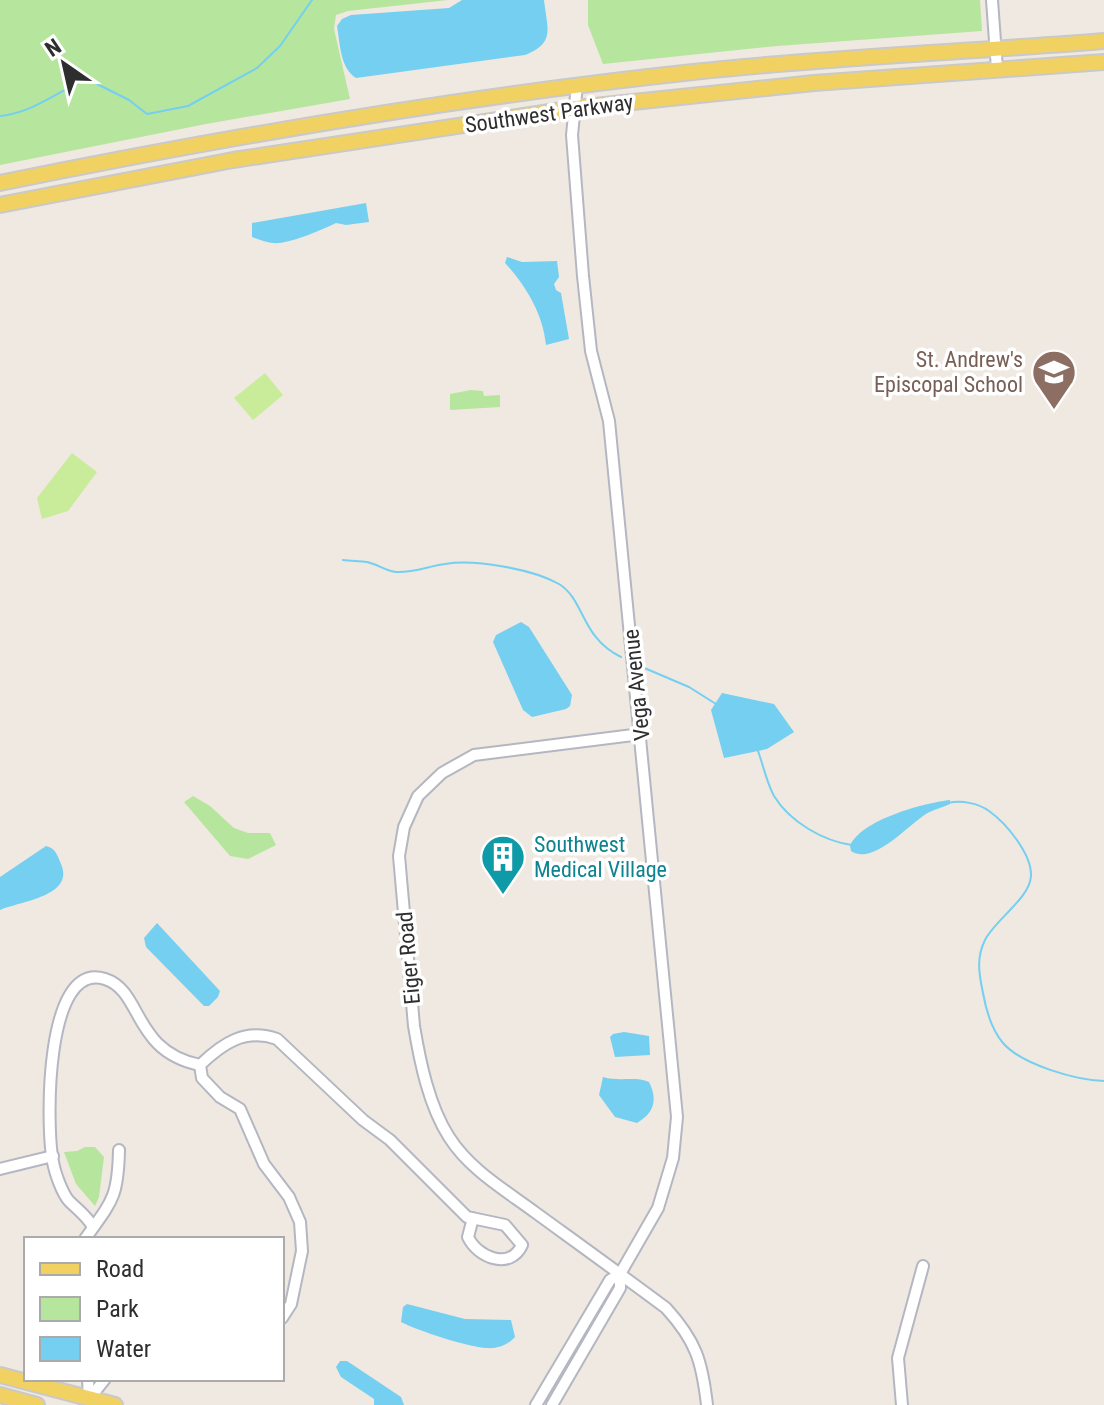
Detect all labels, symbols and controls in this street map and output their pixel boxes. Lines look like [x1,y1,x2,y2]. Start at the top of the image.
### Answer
north arrow [24,24,104,104]
text: N [41,34,66,62]
street label: Southwest Parkway [463,89,635,138]
place label: St. Andrew's Episcopal School [874,347,1023,397]
school or university icon: St. Andrew's Episcopal School [1030,348,1078,411]
street label: Vega Avenue [618,628,655,742]
place label: Southwest Medical Village [534,832,667,882]
building icon: Southwest Medical Village [479,833,527,896]
street label: Eiger Road [392,911,425,1005]
legend [24,1237,284,1381]
text: Road [96,1255,144,1283]
text: Park [96,1295,139,1323]
text: Water [96,1335,151,1363]

